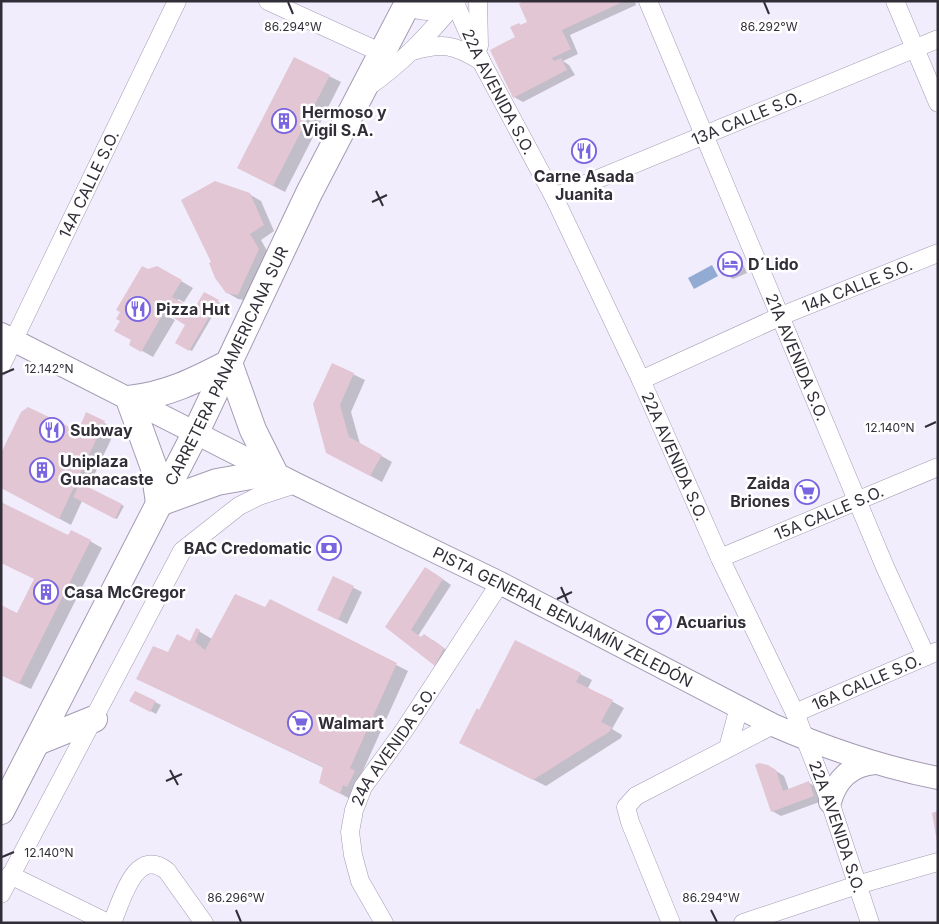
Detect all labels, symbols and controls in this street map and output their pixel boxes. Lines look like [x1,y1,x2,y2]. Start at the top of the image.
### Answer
text: 86.294°W [264,19,322,34]
text: 86.292°W [740,19,798,34]
street label: 22A AVENIDA S.O. [458,26,539,158]
street label: 13A CALLE S.O. [688,86,804,149]
place label: Hermoso y Vigil S.A. [302,102,387,140]
building icon: Hermoso y Vigil S.A. [271,108,297,134]
street label: 14A CALLE S.O. [54,127,123,241]
restaurant icon: Carne Asada Juanita [571,138,597,164]
place label: Carne Asada Juanita [534,166,634,204]
street label: CARRETERA PANAMERICANA SUR [160,243,292,489]
hotel icon: D´Lido [717,251,743,277]
place label: D´Lido [748,254,799,274]
street label: 14A CALLE S.O. [799,254,915,317]
street label: 21A AVENIDA S.O. [762,291,833,423]
restaurant icon: Pizza Hut [125,296,151,322]
place label: Pizza Hut [156,299,230,319]
text: 12.142°N [24,361,74,376]
street label: 22A AVENIDA S.O. [637,389,712,524]
restaurant icon: Subway [39,417,65,443]
place label: Subway [70,420,133,440]
text: 12.140°N [865,420,915,435]
place label: Uniplaza Guanacaste [60,451,154,489]
building icon: Uniplaza Guanacaste [29,457,55,483]
place label: Zaida Briones [730,473,790,511]
supermarket icon: Zaida Briones [794,479,820,505]
street label: 15A CALLE S.O. [771,481,887,544]
bank icon: BAC Credomatic [316,535,342,561]
place label: BAC Credomatic [184,538,312,558]
street label: PISTA GENERAL BENJAMÍN ZELEDÓN [430,542,696,691]
building icon: Casa McGregor [33,579,59,605]
place label: Casa McGregor [64,582,186,602]
bar icon: Acuarius [646,609,672,635]
place label: Acuarius [676,612,746,632]
street label: 16A CALLE S.O. [809,650,924,714]
street label: 24A AVENIDA S.O. [347,683,440,809]
supermarket icon: Walmart [287,710,313,736]
place label: Walmart [318,713,384,733]
street label: 22A AVENIDA S.O. [805,758,869,895]
text: 12.140°N [24,845,74,860]
text: 86.296°W [207,890,265,905]
text: 86.294°W [682,890,740,905]

